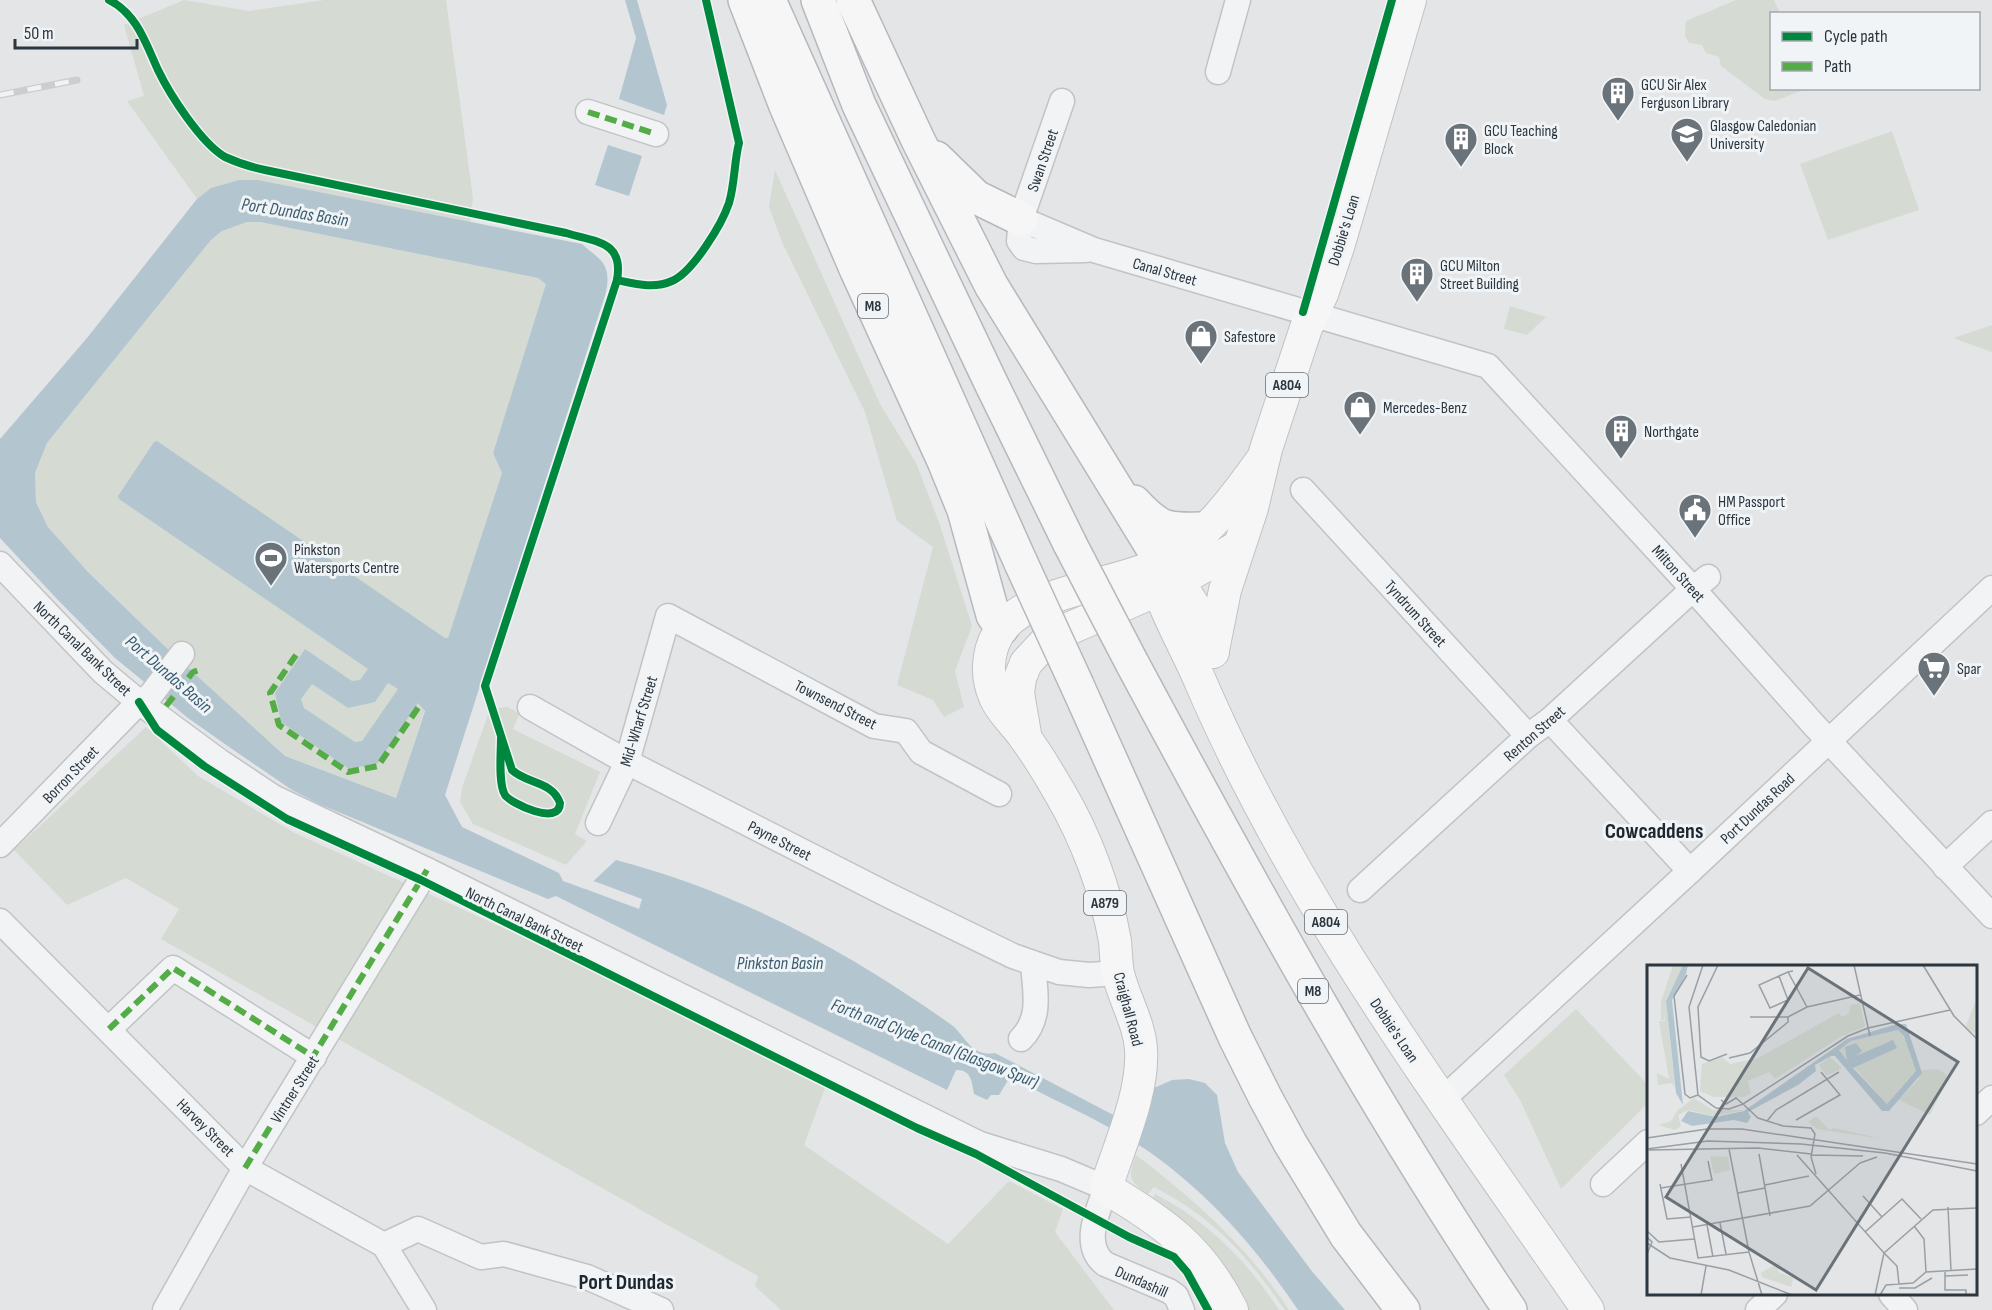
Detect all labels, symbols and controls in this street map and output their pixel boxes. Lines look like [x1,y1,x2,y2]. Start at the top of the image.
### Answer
scale bar [15,12,136,50]
legend [1770,12,1980,90]
text: 50 m [24,23,54,44]
text: Cycle path [1824,26,1888,47]
text: Path [1824,56,1852,77]
building icon: GCU Sir Alex Ferguson Library [1600,75,1636,122]
place label: GCU Sir Alex Ferguson Library [1641,76,1729,113]
school or university icon: Glasgow Caledonian University [1669,116,1705,163]
place label: Glasgow Caledonian University [1710,117,1816,154]
building icon: GCU Teaching Block [1443,121,1479,168]
place label: GCU Teaching Block [1484,122,1558,159]
street label: Swan Street [1024,127,1063,194]
street label: Dobbie's Loan [1325,193,1364,268]
water label: Port Dundas Basin [240,194,350,231]
street label: Canal Street [1130,254,1199,291]
building icon: GCU Milton Street Building [1399,256,1435,303]
place label: GCU Milton Street Building [1440,257,1519,294]
road number: M8 [858,294,888,318]
shop icon: Safestore [1183,318,1219,365]
place label: Safestore [1224,328,1276,347]
road number: A804 [1266,373,1308,397]
shop icon: Mercedes-Benz [1342,389,1378,436]
place label: Mercedes-Benz [1383,399,1467,418]
building icon: Northgate [1603,413,1639,460]
place label: Northgate [1644,423,1699,442]
public building icon: HM Passport Office [1677,492,1713,539]
place label: HM Passport Office [1718,493,1785,530]
sports icon: Pinkston Watersports Centre [253,540,289,587]
place label: Pinkston Watersports Centre [294,541,399,578]
street label: Milton Street [1647,542,1708,606]
street label: Tyndrum Street [1380,577,1450,651]
street label: North Canal Bank Street [29,598,135,701]
water label: Port Dundas Basin [121,631,217,718]
supermarket icon: Spar [1916,650,1952,697]
place label: Spar [1957,660,1982,679]
street label: Mid-Wharf Street [617,674,662,769]
street label: Townsend Street [791,676,880,734]
street label: Renton Street [1500,702,1570,766]
street label: Borron Street [39,742,103,808]
street label: Port Dundas Road [1717,770,1799,848]
street label: Payne Street [745,817,814,865]
district label: Cowcaddens [1605,818,1703,845]
street label: North Canal Bank Street [462,884,586,957]
road number: A879 [1084,891,1126,915]
road number: A804 [1305,910,1347,934]
water label: Pinkston Basin [737,953,824,974]
inset map [1647,965,1977,1295]
street label: Craighall Road [1109,970,1147,1048]
road number: M8 [1298,979,1328,1003]
water label: Forth and Clyde Canal (Glasgow Spur) [828,994,1041,1093]
street label: Dobbie's Loan [1365,995,1422,1067]
street label: Vintner Street [267,1052,324,1127]
street label: Harvey Street [172,1095,238,1161]
street label: Dundashill [1112,1262,1171,1302]
district label: Port Dundas [578,1269,674,1296]

